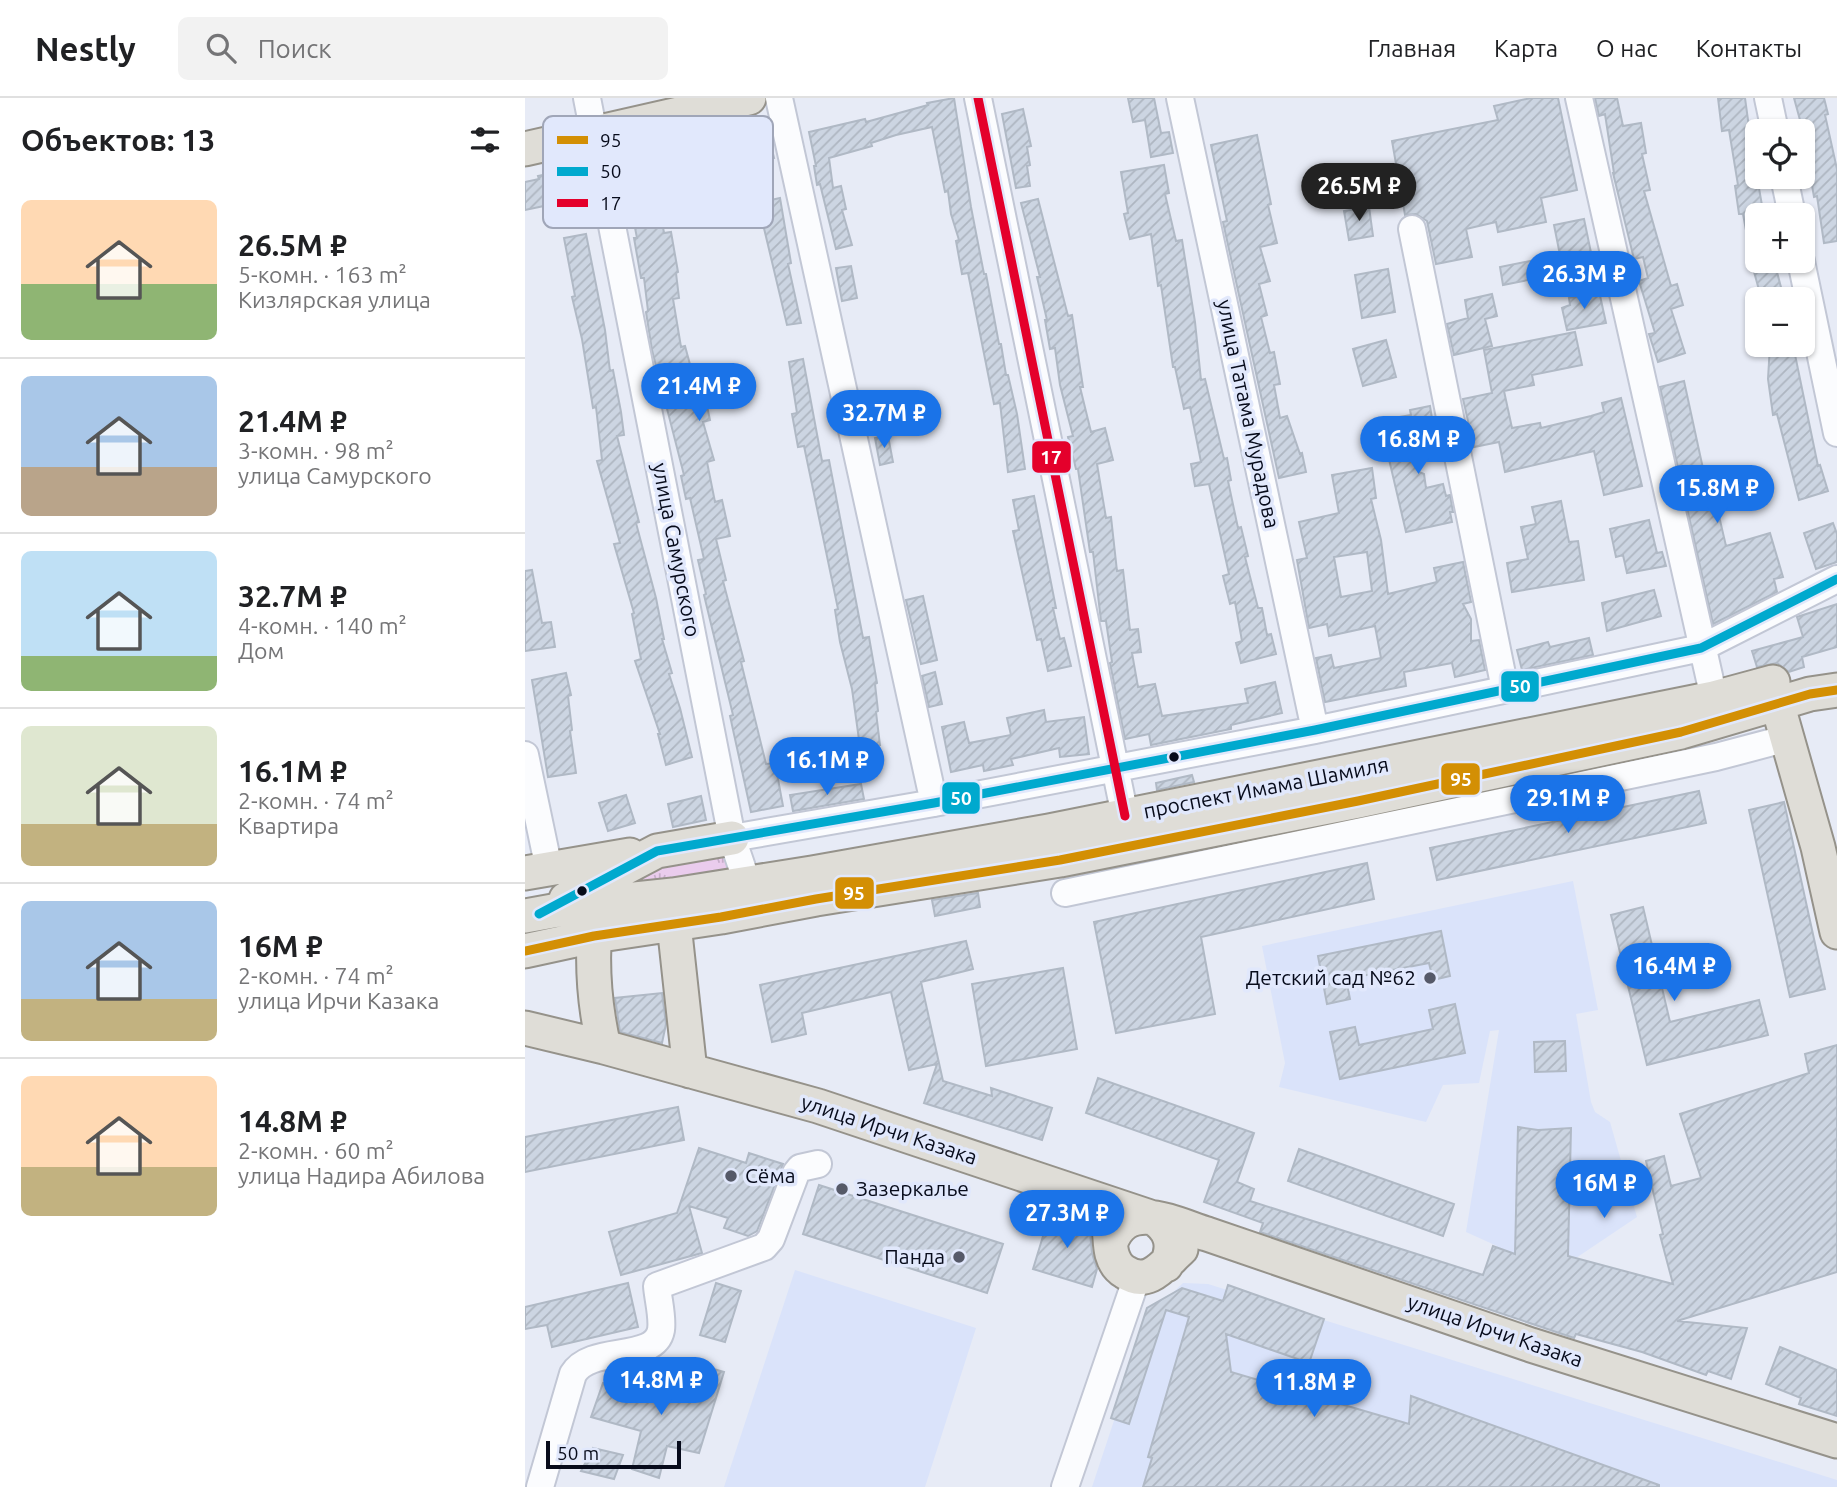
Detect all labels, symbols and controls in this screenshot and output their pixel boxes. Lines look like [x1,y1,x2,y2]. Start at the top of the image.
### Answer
search box [178,17,668,80]
icon: search [202,29,240,67]
text: Nestly [35,30,136,67]
text: Поиск [258,34,332,63]
text: Главная [1368,35,1456,62]
text: Карта [1494,35,1558,62]
text: О нас [1596,35,1658,62]
text: Контакты [1696,35,1802,62]
legend [543,116,773,228]
map controls [1745,119,1815,357]
button: locate [1745,119,1815,189]
icon: filters [466,121,504,159]
text: Объектов: 13 [21,123,215,157]
text: 95 [600,129,621,151]
text: 50 [600,160,621,182]
pin: 26.5M ₽ [1294,164,1424,223]
text: 26.5M ₽ [1317,173,1401,198]
text: 17 [600,192,621,214]
button: + [1745,203,1815,273]
icon: home [77,228,161,312]
text: 26.5M ₽ [238,228,347,262]
pin: 26.3M ₽ [1519,252,1649,311]
text: 26.3M ₽ [1542,261,1626,286]
text: 5-комн. · 163 m² [238,262,407,287]
text: Кизлярская улица [238,287,431,312]
button: − [1745,287,1815,357]
street label: улица Татама Мурадова [1213,297,1285,530]
pin: 21.4M ₽ [634,364,764,423]
text: 21.4M ₽ [657,373,741,398]
pin: 32.7M ₽ [819,390,949,450]
text: 32.7M ₽ [842,400,926,425]
icon: home [77,404,161,488]
text: 21.4M ₽ [238,404,347,438]
pin: 16.8M ₽ [1353,416,1483,476]
text: 16.8M ₽ [1376,426,1460,451]
text: 3-комн. · 98 m² [238,438,394,463]
line badge: 17 [1031,440,1072,474]
text: 17 [1040,446,1062,468]
street label: улица Самурского [648,461,706,639]
text: улица Самурского [238,463,432,488]
pin: 15.8M ₽ [1652,466,1782,525]
text: 15.8M ₽ [1675,475,1759,500]
icon: home [77,579,161,663]
text: 32.7M ₽ [238,579,347,613]
text: 4-комн. · 140 m² [238,613,407,638]
text: Дом [238,638,284,663]
line badge: 50 [1500,670,1540,703]
text: 50 [1509,675,1531,697]
pin: 16.1M ₽ [762,738,892,797]
text: 16.1M ₽ [785,747,869,772]
unlabelled marker [1167,750,1181,764]
street label: проспект Имама Шамиля [1141,751,1391,823]
icon: home [77,754,161,838]
text: 16.1M ₽ [238,754,347,788]
line badge: 95 [1440,762,1481,796]
text: 95 [1450,768,1472,790]
pin: 29.1M ₽ [1503,776,1633,835]
line badge: 50 [941,781,981,815]
text: 29.1M ₽ [1526,785,1610,810]
text: 50 [950,787,972,809]
text: 2-комн. · 74 m² [238,788,394,813]
text: Квартира [238,813,339,838]
line badge: 95 [834,876,875,910]
text: 95 [843,882,865,904]
unlabelled marker [575,884,589,898]
icon: home [77,929,161,1013]
text: 16M ₽ [238,929,323,963]
pin: 16.4M ₽ [1609,944,1739,1003]
text: 16.4M ₽ [1632,953,1716,978]
text: 2-комн. · 74 m² [238,963,394,988]
place label: Детский сад №62 [1246,965,1416,989]
marker: Детский сад №62 [1422,970,1438,986]
text: улица Ирчи Казака [238,988,439,1013]
street label: улица Ирчи Казака [798,1089,980,1169]
icon: home [77,1104,161,1188]
text: 14.8M ₽ [238,1104,347,1138]
text: 2-комн. · 60 m² [238,1138,394,1163]
pin: 16M ₽ [1555,1160,1653,1220]
text: улица Надира Абилова [238,1163,485,1188]
place label: Сёма [745,1163,796,1187]
marker: Сёма [723,1168,739,1184]
text: 16M ₽ [1572,1170,1636,1195]
place label: Зазеркалье [856,1176,969,1200]
marker: Зазеркалье [834,1181,850,1197]
pin: 27.3M ₽ [1002,1190,1132,1250]
text: 27.3M ₽ [1025,1200,1109,1225]
place label: Панда [884,1244,945,1268]
marker: Панда [951,1249,967,1265]
street label: улица Ирчи Казака [1405,1289,1586,1371]
pin: 14.8M ₽ [596,1358,726,1417]
pin: 11.8M ₽ [1249,1360,1379,1419]
text: 14.8M ₽ [619,1367,703,1392]
text: 11.8M ₽ [1272,1369,1356,1394]
scale bar [546,1438,681,1470]
text: 50 m [557,1442,599,1464]

